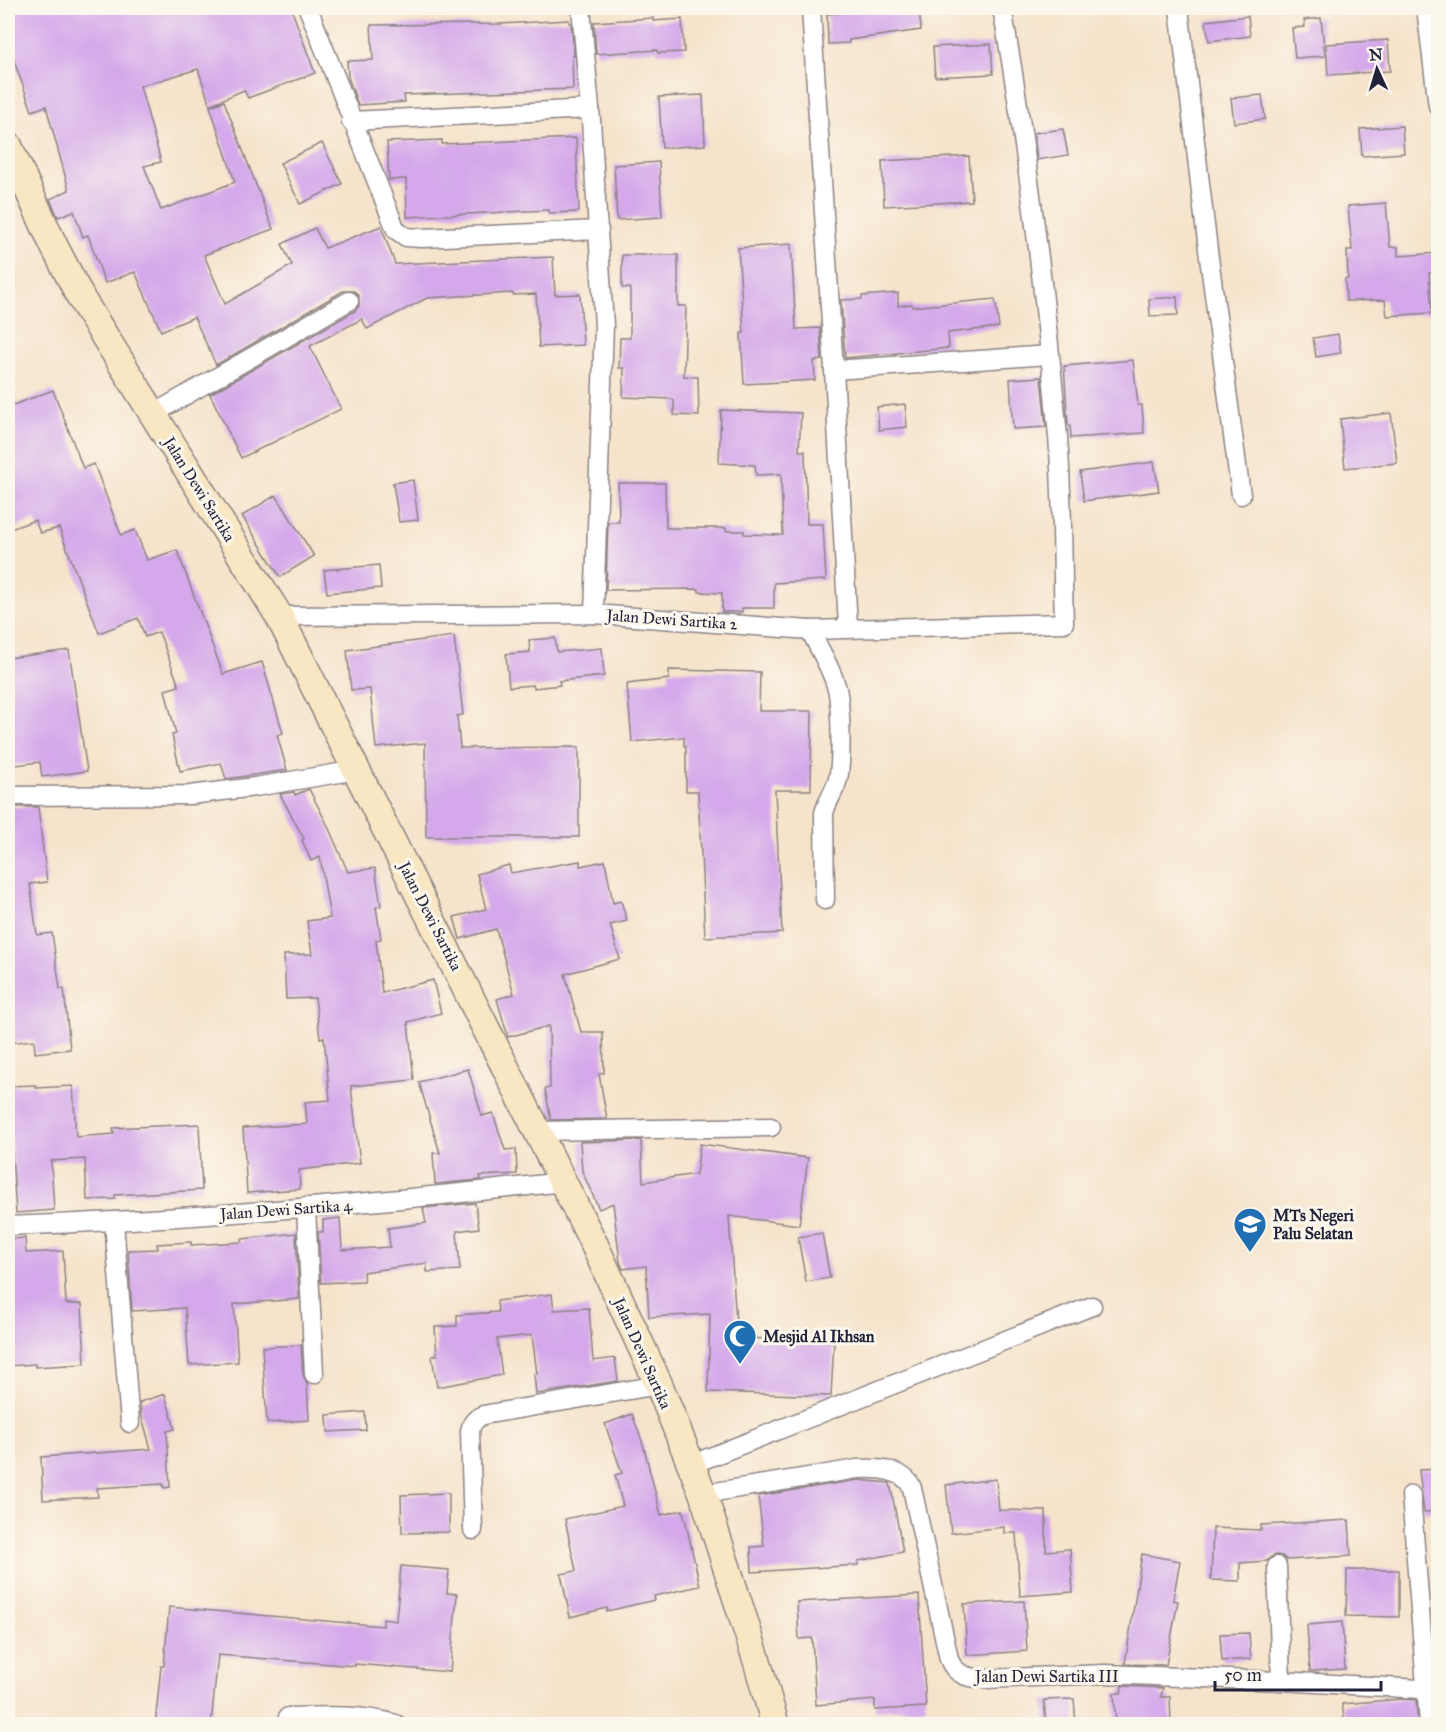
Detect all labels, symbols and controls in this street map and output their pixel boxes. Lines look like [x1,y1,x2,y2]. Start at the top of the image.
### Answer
north arrow [1347,39,1407,99]
text: N [1369,45,1384,64]
street label: Jalan Dewi Sartika [158,432,240,546]
street label: Jalan Dewi Sartika 2 [604,605,738,635]
street label: Jalan Dewi Sartika [393,857,466,975]
street label: Jalan Dewi Sartika 4 [217,1195,354,1225]
school or university icon: MTs Negeri Palu Selatan [1232,1206,1268,1253]
place label: MTs Negeri Palu Selatan [1273,1206,1354,1243]
street label: Jalan Dewi Sartika [608,1293,676,1412]
mosque icon: Mesjid Al Ikhsan [722,1318,758,1365]
place label: Mesjid Al Ikhsan [763,1327,875,1347]
scale bar [1215,1654,1382,1692]
text: 50 m [1224,1664,1262,1686]
street label: Jalan Dewi Sartika III [973,1667,1119,1687]

